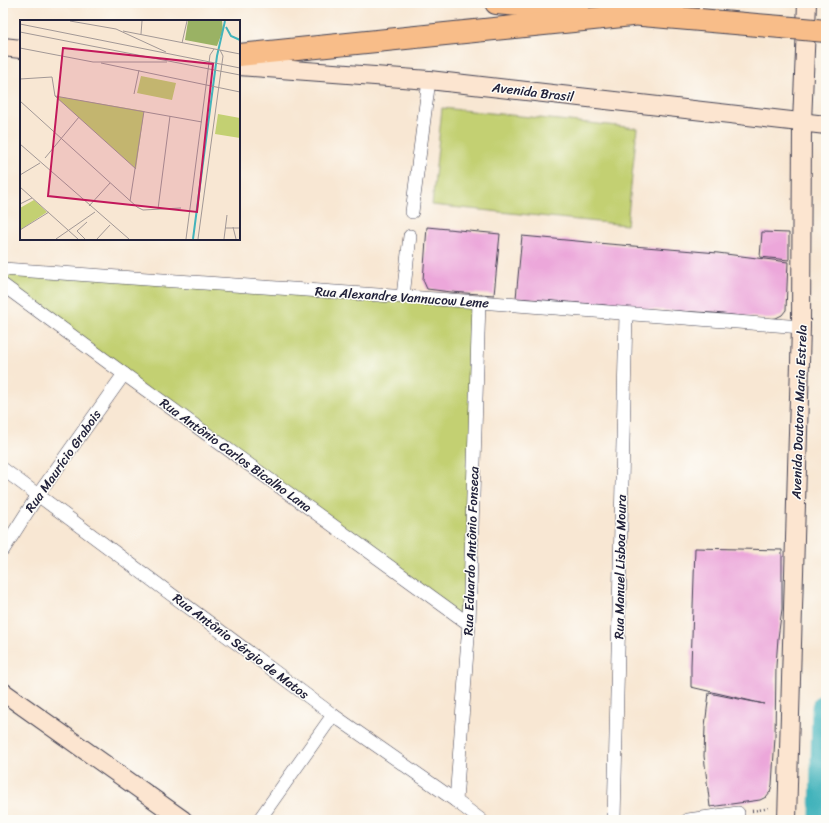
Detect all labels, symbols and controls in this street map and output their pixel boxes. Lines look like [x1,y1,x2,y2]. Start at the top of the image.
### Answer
inset map [20,20,240,240]
street label: Avenida Brasil [490,75,575,108]
street label: Rua Alexandre Vannucow Leme [314,279,490,315]
street label: Avenida Doutora Maria Estrela [784,324,814,501]
street label: Rua Antônio Carlos Bicalho Lana [155,392,317,519]
street label: Rua Maurício Grabois [19,405,107,517]
street label: Rua Eduardo Antônio Fonseca [457,466,485,636]
street label: Rua Manuel Lisboa Moura [607,494,633,639]
street label: Rua Antônio Sérgio de Matos [168,587,314,705]

